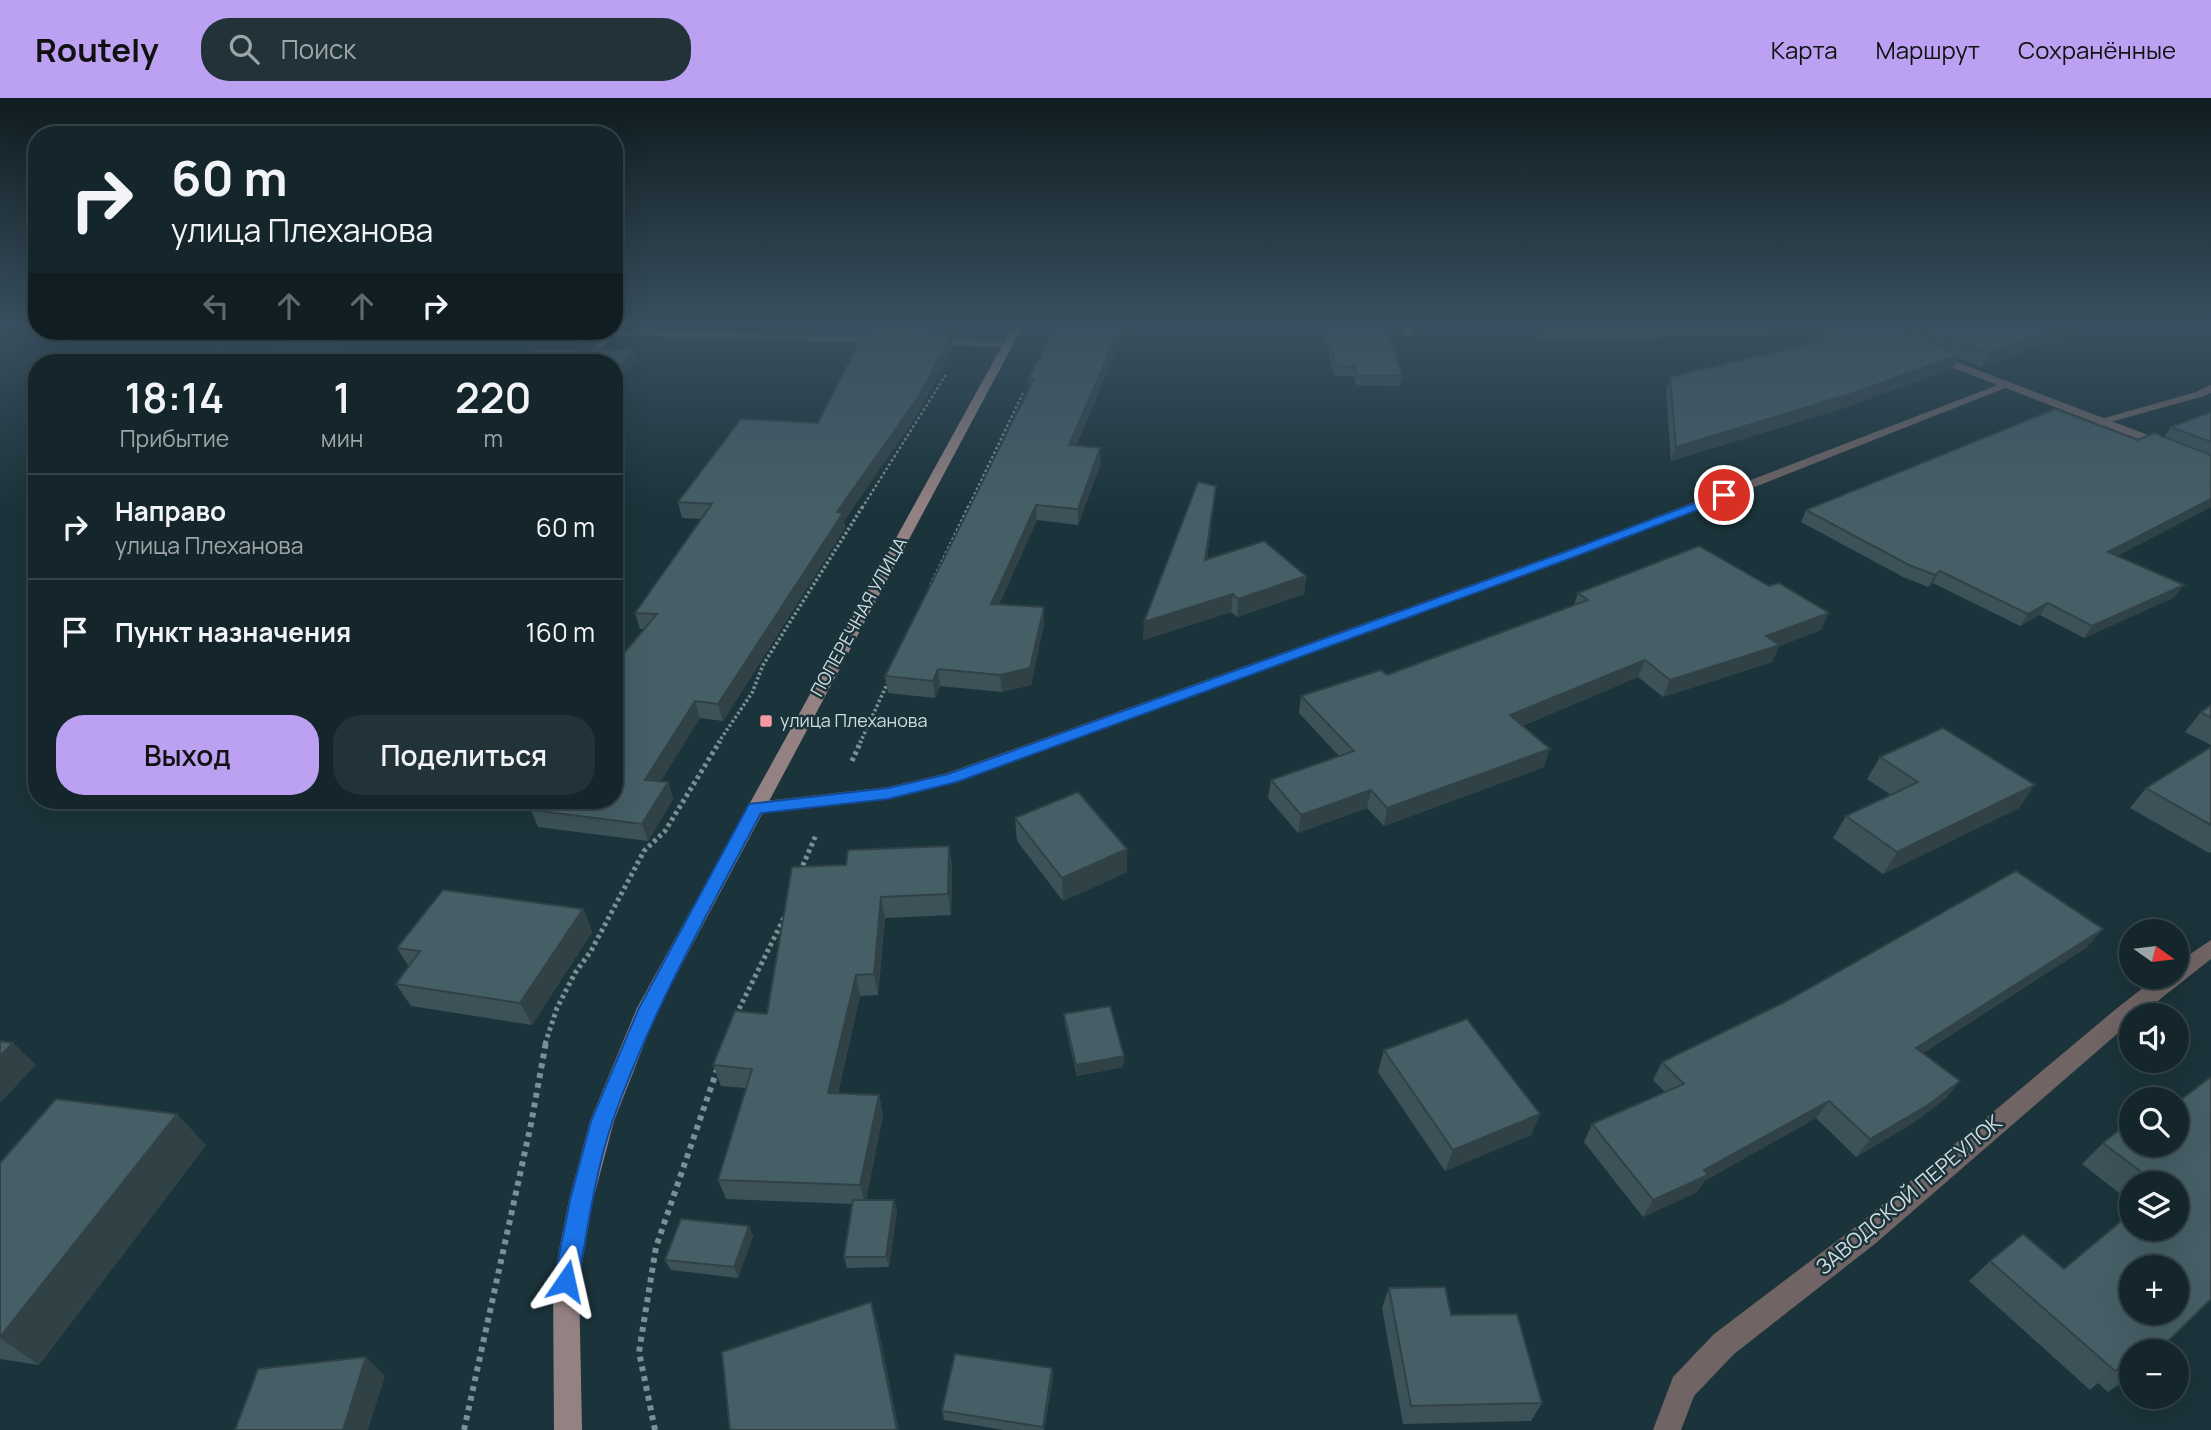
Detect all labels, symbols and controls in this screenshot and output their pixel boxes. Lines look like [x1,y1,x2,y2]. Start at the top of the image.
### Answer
search box [201,18,691,81]
text: Routely [35,27,159,72]
icon: search [225,30,263,68]
text: Поиск [281,31,356,67]
text: Карта [1771,33,1838,66]
text: Маршрут [1876,33,1980,66]
text: Сохранённые [2018,33,2176,66]
text: 60 m [171,144,288,211]
icon: right [56,154,147,245]
text: улица Плеханова [171,208,433,252]
icon: left [197,287,235,325]
icon: ahead [270,287,308,325]
icon: ahead [343,287,381,325]
icon: right [416,287,454,325]
text: 18:14 [125,368,224,426]
text: 1 [333,368,351,426]
text: 220 [455,368,531,426]
text: Прибытие [120,422,229,454]
text: мин [321,422,363,454]
text: m [483,422,503,454]
pin [1694,465,1754,525]
icon: arrive [1705,476,1743,514]
text: Направо [115,493,226,529]
icon: right [56,508,94,546]
text: 60 m [536,509,595,545]
text: улица Плеханова [115,529,303,561]
street label: ПОПЕРЕЧНАЯ УЛИЦА [804,532,912,701]
icon: arrive [56,613,94,651]
text: Пункт назначения [115,614,351,650]
text: 160 m [526,614,595,650]
place label: улица Плеханова [780,708,927,732]
marker: улица Плеханова [758,713,774,729]
button: Выход [56,715,319,795]
button: Поделиться [333,715,595,795]
north arrow [2119,919,2189,989]
map controls [2119,919,2189,1409]
button: sound [2119,1003,2189,1073]
button: search [2119,1087,2189,1157]
street label: ЗАВОДСКОЙ ПЕРЕУЛОК [1809,1108,2008,1280]
button: layers [2119,1171,2189,1241]
position arrow [529,1244,603,1318]
button: + [2119,1255,2189,1325]
button: − [2119,1339,2189,1409]

